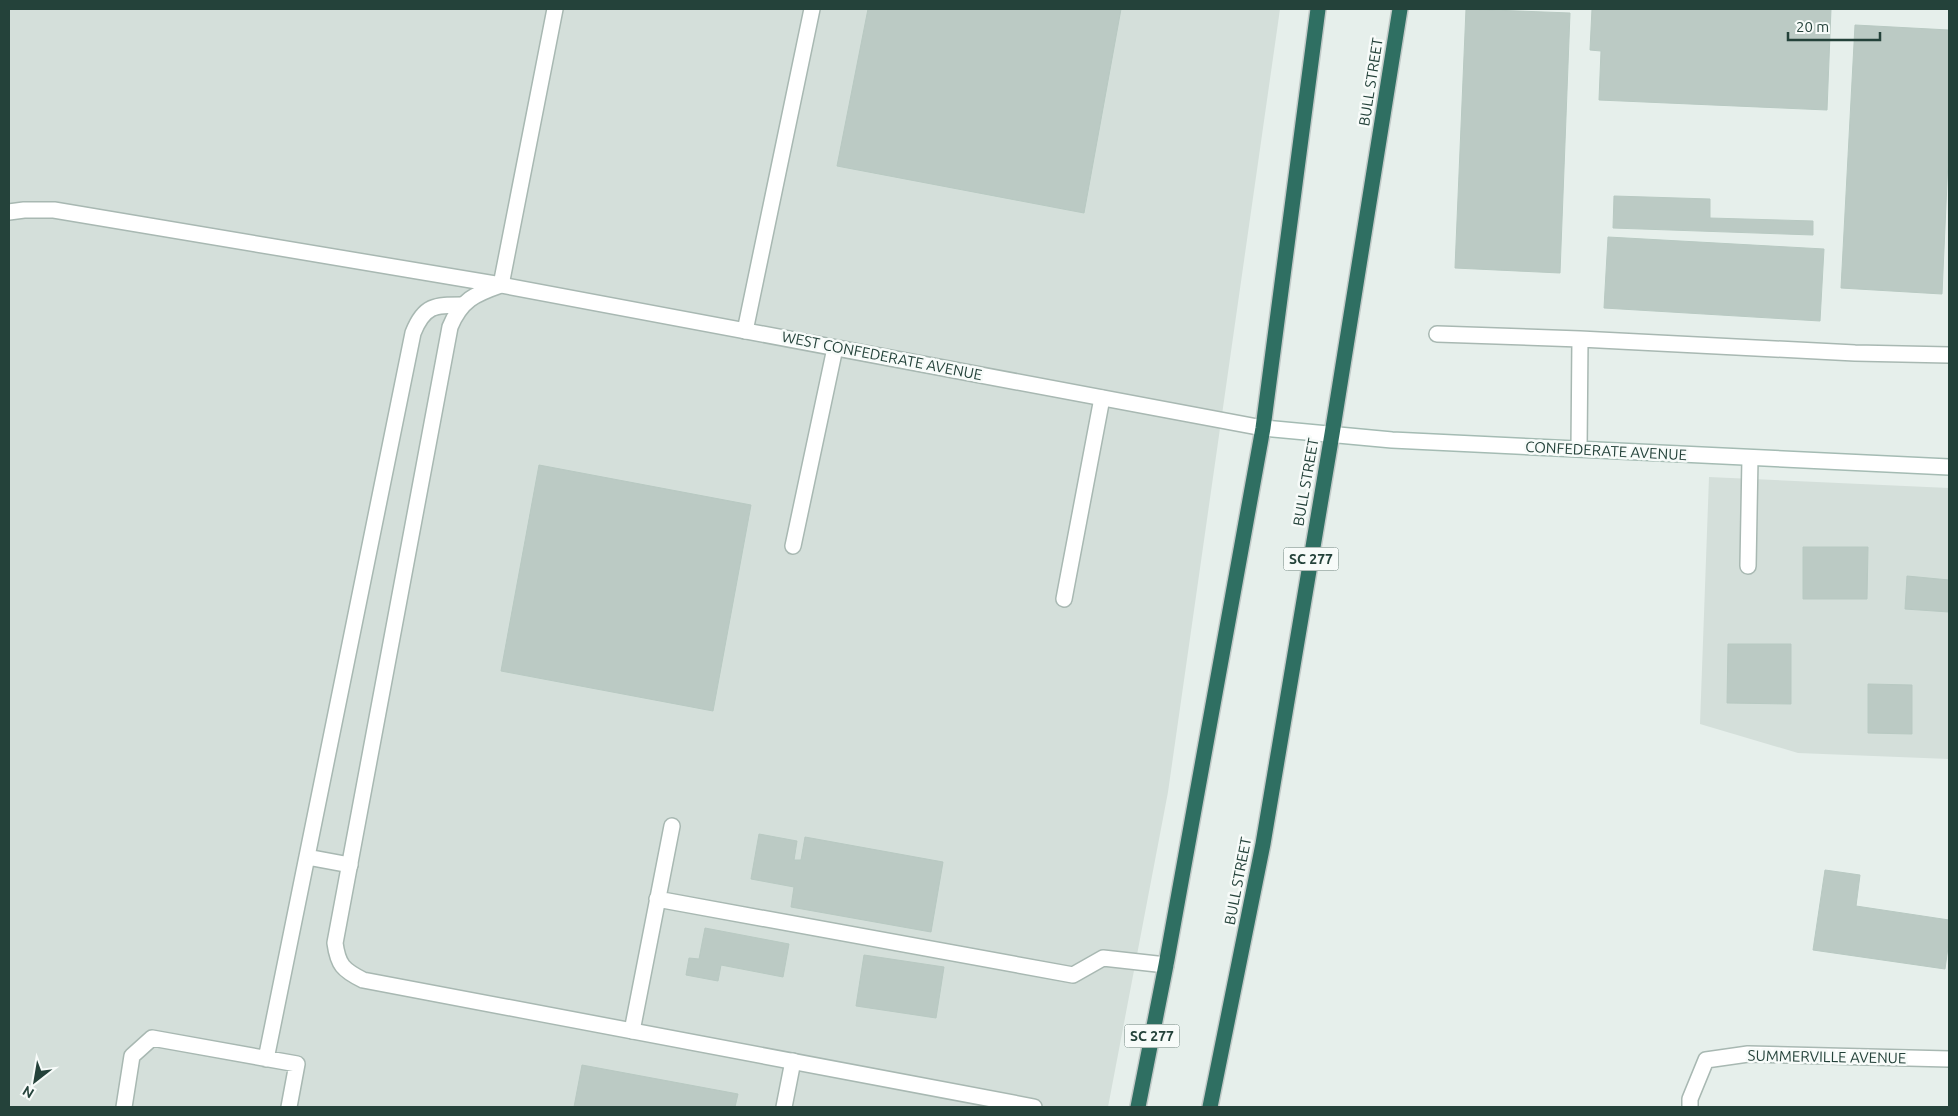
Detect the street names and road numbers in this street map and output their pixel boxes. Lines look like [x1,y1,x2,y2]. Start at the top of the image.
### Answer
street label: BULL STREET [1355,36,1386,127]
street label: WEST CONFEDERATE AVENUE [780,328,984,383]
street label: BULL STREET [1289,436,1322,527]
street label: CONFEDERATE AVENUE [1525,438,1687,463]
road number: SC 277 [1284,548,1338,570]
street label: BULL STREET [1221,835,1254,926]
road number: SC 277 [1124,1024,1180,1048]
street label: SUMMERVILLE AVENUE [1748,1047,1906,1066]

